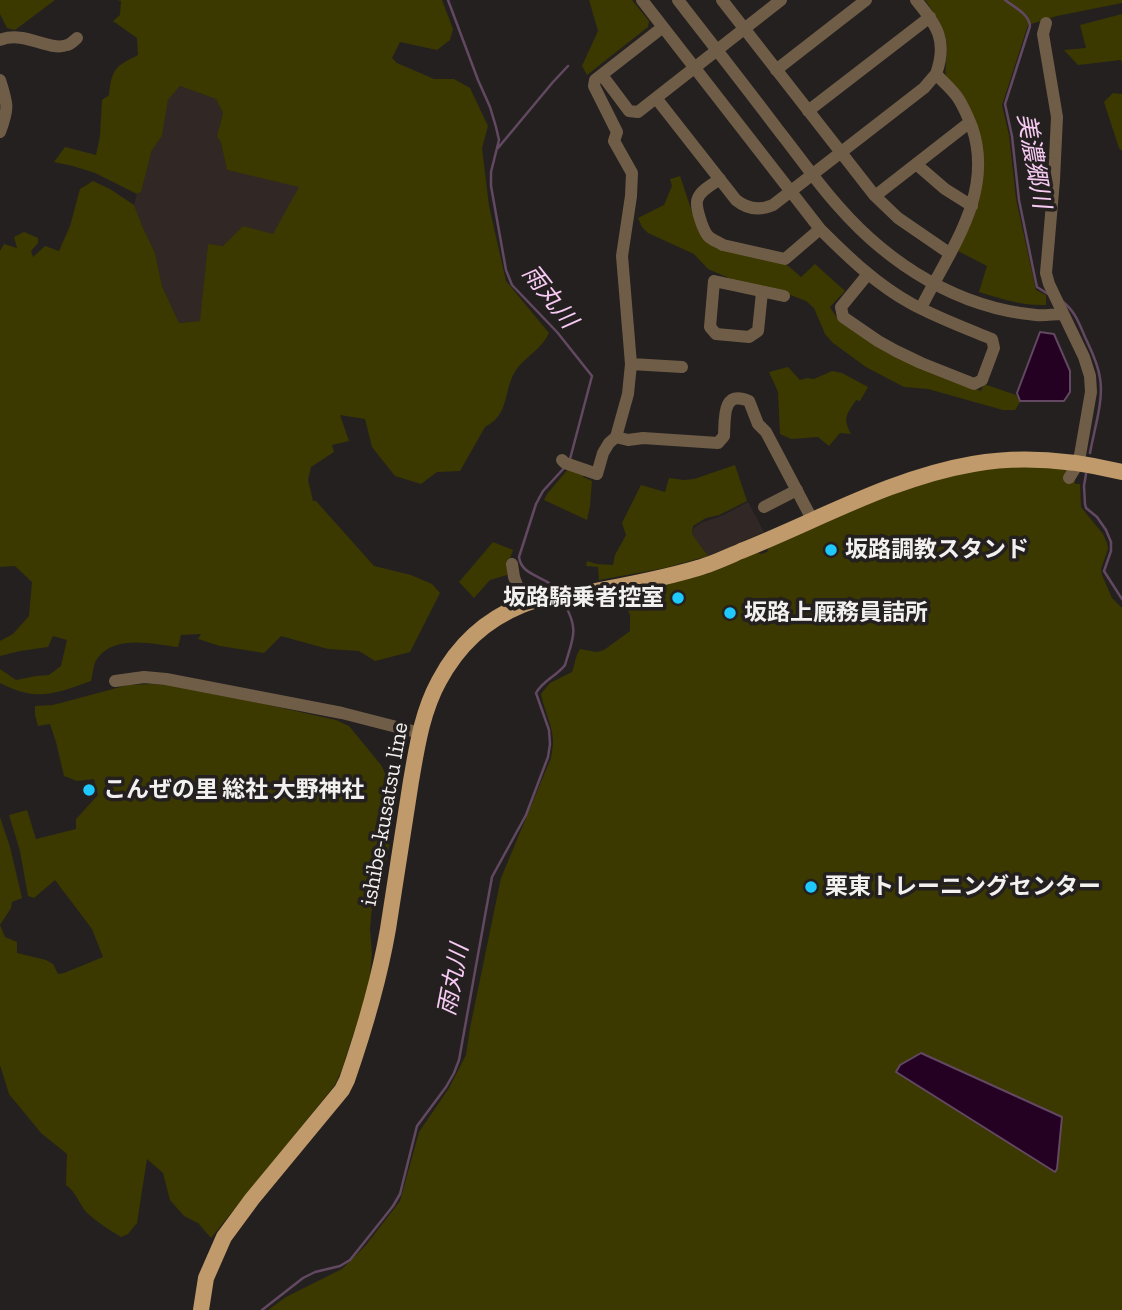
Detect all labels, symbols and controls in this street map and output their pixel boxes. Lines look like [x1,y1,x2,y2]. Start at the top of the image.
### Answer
water label: 美濃郷川 [1010,111,1056,211]
water label: 雨丸川 [515,260,583,334]
place label: 坂路調教スタンド [845,536,1029,564]
marker: 坂路調教スタンド [823,542,839,558]
place label: 坂路騎乗者控室 [503,584,664,612]
marker: 坂路騎乗者控室 [670,590,686,606]
place label: 坂路上厩務員詰所 [744,599,928,627]
marker: 坂路上厩務員詰所 [722,605,738,621]
street label: ishibe-kusatsu line [355,720,415,908]
place label: こんぜの里 総社 大野神社 [103,776,365,804]
marker: こんぜの里 総社 大野神社 [81,782,97,798]
place label: 栗東トレーニングセンター [825,873,1101,901]
marker: 栗東トレーニングセンター [803,879,819,895]
water label: 雨丸川 [433,942,475,1018]

